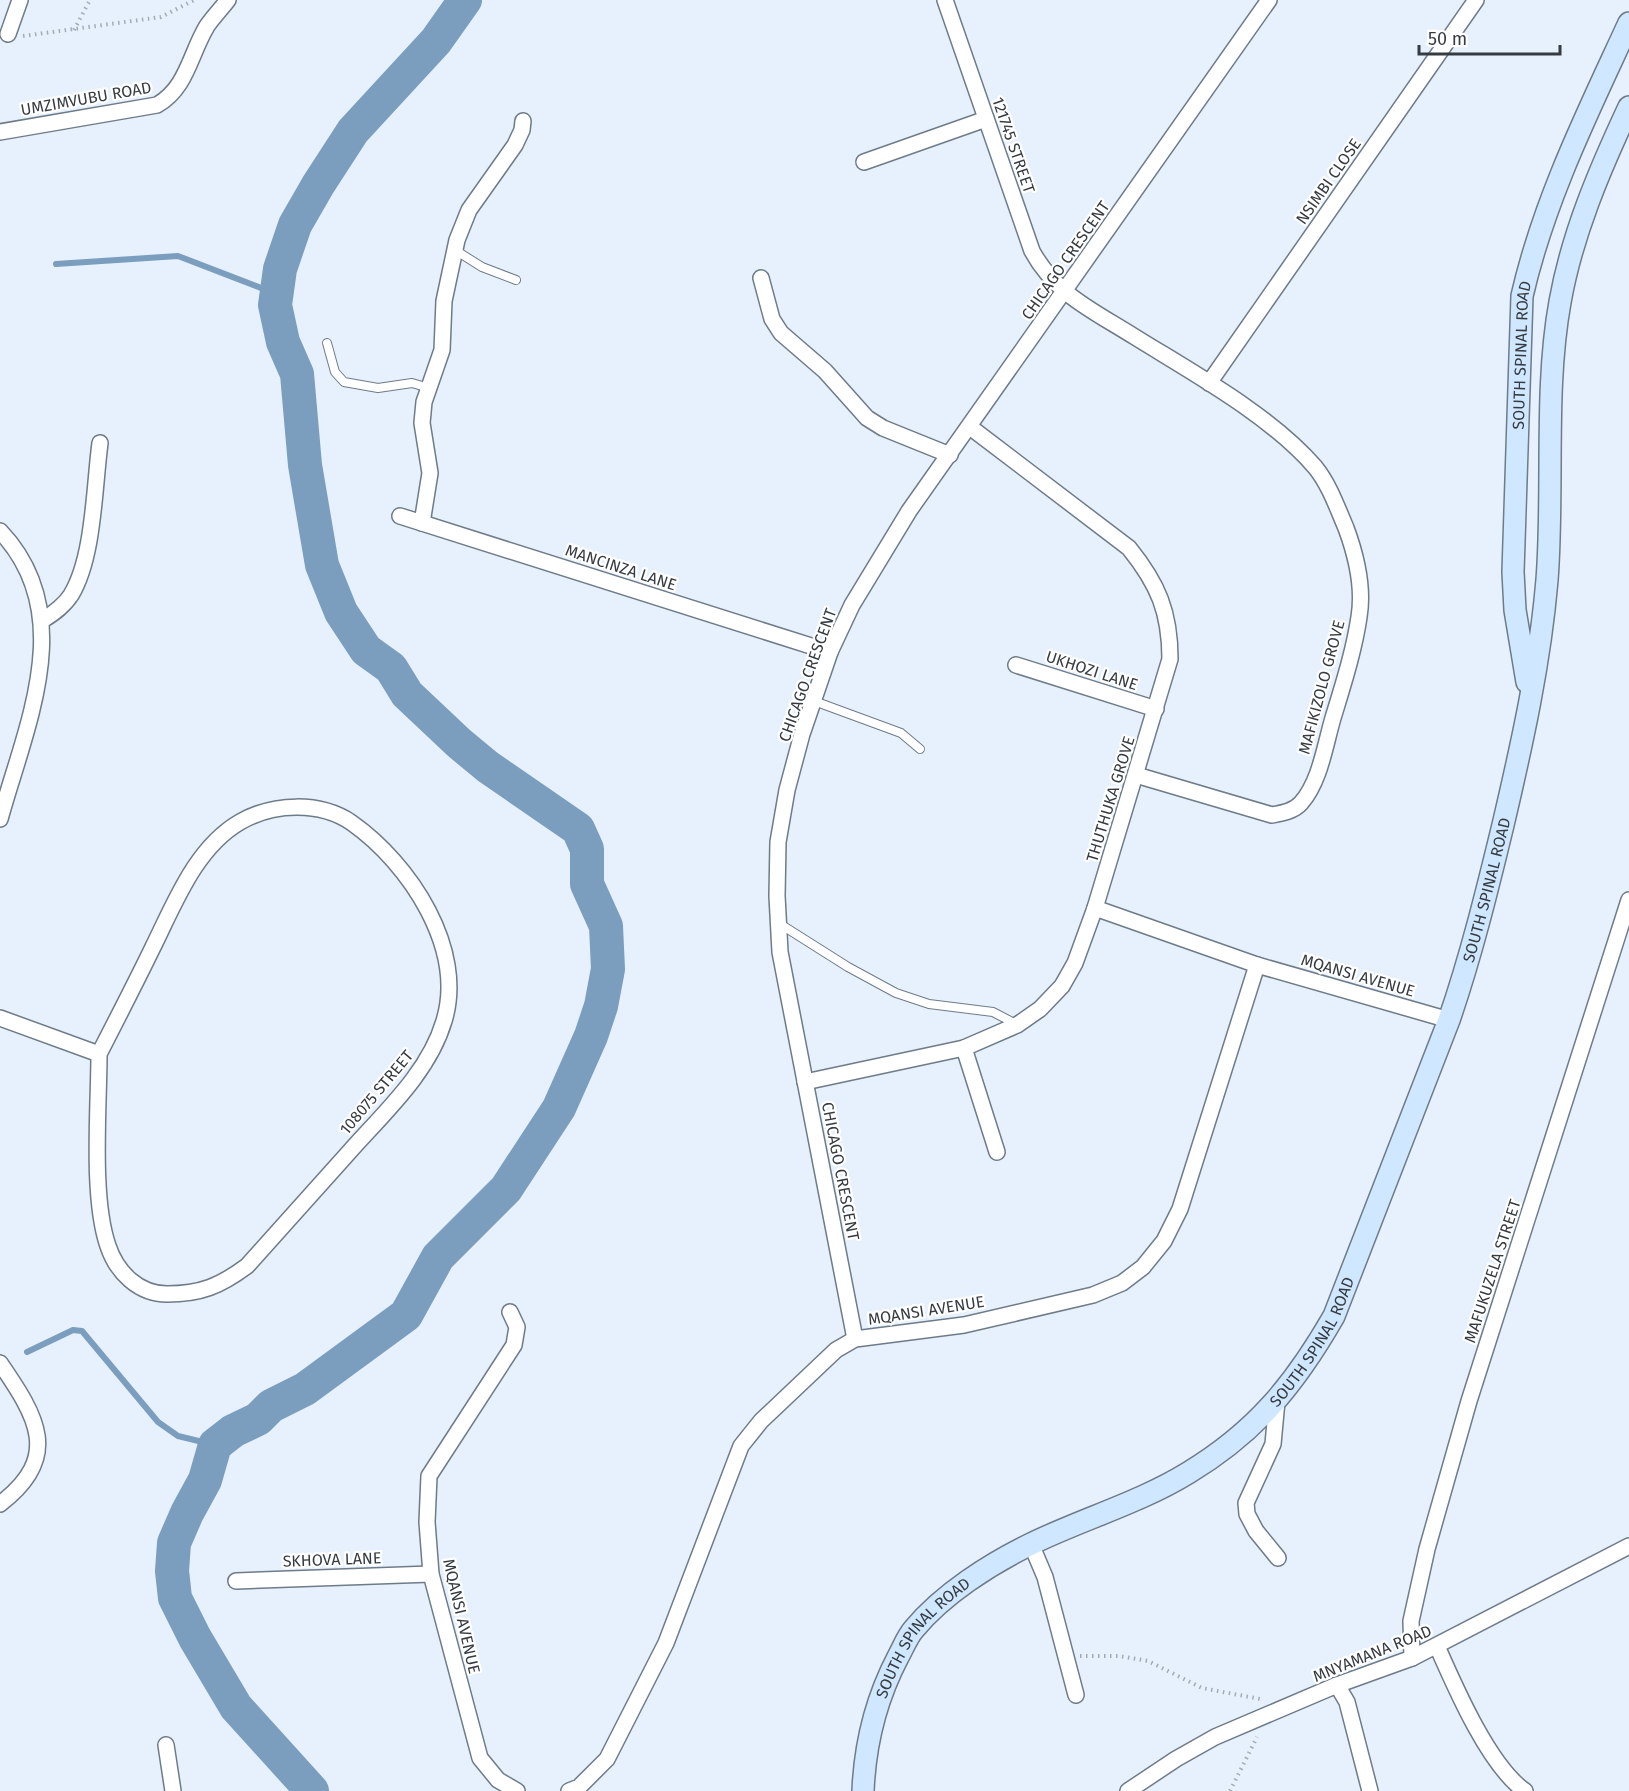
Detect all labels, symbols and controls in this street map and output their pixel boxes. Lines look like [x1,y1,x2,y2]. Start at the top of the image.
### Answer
scale bar [1419,18,1560,56]
text: 50 m [1428,28,1467,50]
street label: UMZIMVUBU ROAD [19,78,153,119]
street label: 121745 STREET [988,95,1039,196]
street label: NSIMBI CLOSE [1292,135,1365,228]
street label: CHICAGO CRESCENT [1017,197,1114,323]
street label: SOUTH SPINAL ROAD [1509,279,1535,430]
street label: MANCINZA LANE [563,541,679,594]
street label: CHICAGO CRESCENT [775,605,841,744]
street label: MAFIKIZOLO GROVE [1294,618,1349,756]
street label: UKHOZI LANE [1043,647,1140,694]
street label: THUTHUKA GROVE [1082,734,1139,864]
street label: SOUTH SPINAL ROAD [1459,816,1514,965]
street label: MQANSI AVENUE [1299,950,1417,1001]
street label: 108075 STREET [336,1046,418,1138]
street label: CHICAGO CRESCENT [818,1100,863,1243]
street label: MAFUKUZELA STREET [1460,1196,1525,1345]
street label: SOUTH SPINAL ROAD [1266,1274,1358,1411]
street label: MQANSI AVENUE [867,1292,986,1329]
street label: SKHOVA LANE [282,1548,382,1571]
street label: MQANSI AVENUE [439,1557,484,1675]
street label: SOUTH SPINAL ROAD [872,1574,974,1701]
street label: MNYAMANA ROAD [1310,1621,1434,1686]

